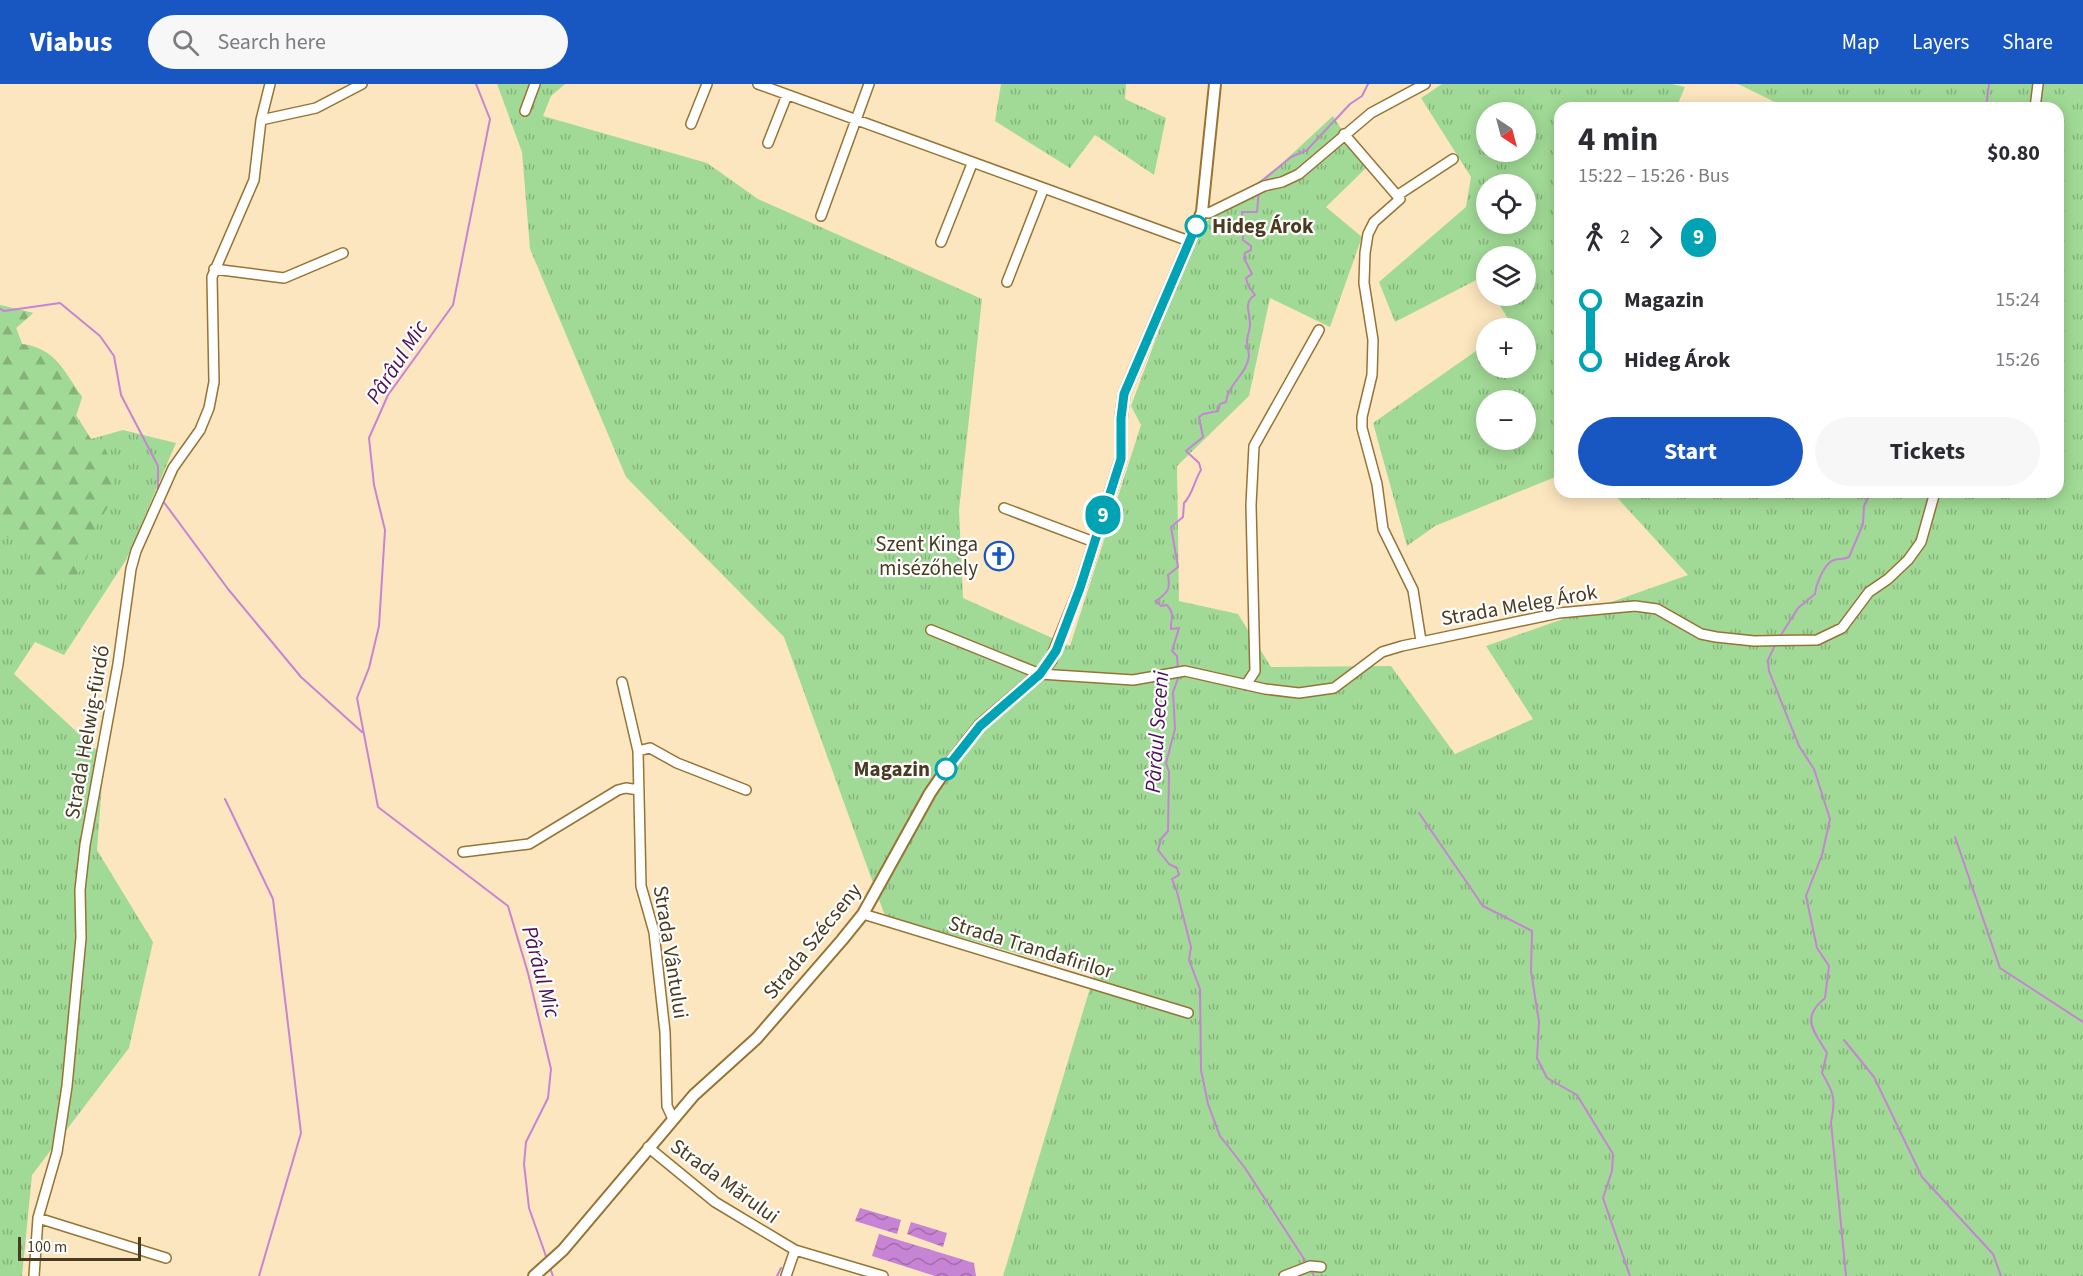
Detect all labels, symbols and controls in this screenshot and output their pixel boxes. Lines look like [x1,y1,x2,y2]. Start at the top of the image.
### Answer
search box [148,15,568,69]
text: Viabus [30,22,112,62]
icon: search [169,26,202,59]
text: Search here [217,26,326,58]
text: Map [1842,27,1879,57]
text: Layers [1912,27,1969,57]
text: Share [2002,27,2053,57]
north arrow [1476,102,1536,162]
map controls [1476,102,1536,450]
text: 4 min [1578,116,1658,163]
text: $0.80 [1987,137,2040,169]
text: 15:22 – 15:26 · Bus [1578,162,1729,190]
button: locate [1476,174,1536,234]
place label: Hideg Árok [1212,211,1314,241]
marker: Hideg Árok [1185,215,1207,237]
icon: walk [1578,221,1611,254]
icon: forward [1639,221,1672,254]
text: 9 [1693,222,1704,252]
text: 2 [1620,223,1630,251]
button: layers [1476,246,1536,306]
text: Magazin [1624,284,1704,316]
text: 15:24 [1995,286,2040,314]
water label: Pârâul Mic [358,313,436,410]
button: + [1476,318,1536,378]
text: Hideg Árok [1624,344,1730,376]
text: 15:26 [1995,346,2040,374]
button: − [1476,390,1536,450]
button: Start [1578,417,1803,486]
button: Tickets [1815,417,2040,486]
line badge: 9 [1084,496,1122,534]
text: 9 [1097,500,1109,530]
place label: Szent Kinga misézőhely [875,529,978,583]
church icon: Szent Kinga misézőhely [983,540,1015,572]
street label: Strada Meleg Árok [1439,576,1600,633]
street label: Strada Helwig-fürdő [57,643,117,821]
water label: Pârâul Seceni [1137,669,1177,794]
place label: Magazin [854,754,930,784]
marker: Magazin [935,758,957,780]
street label: Strada Szécseny [756,876,868,1006]
street label: Strada Vântului [646,883,696,1021]
street label: Strada Trandafirilor [945,908,1118,987]
water label: Pârâul Mic [513,922,569,1022]
street label: Strada Mărului [664,1131,786,1231]
scale bar [18,1234,141,1262]
text: 100 m [27,1236,67,1258]

